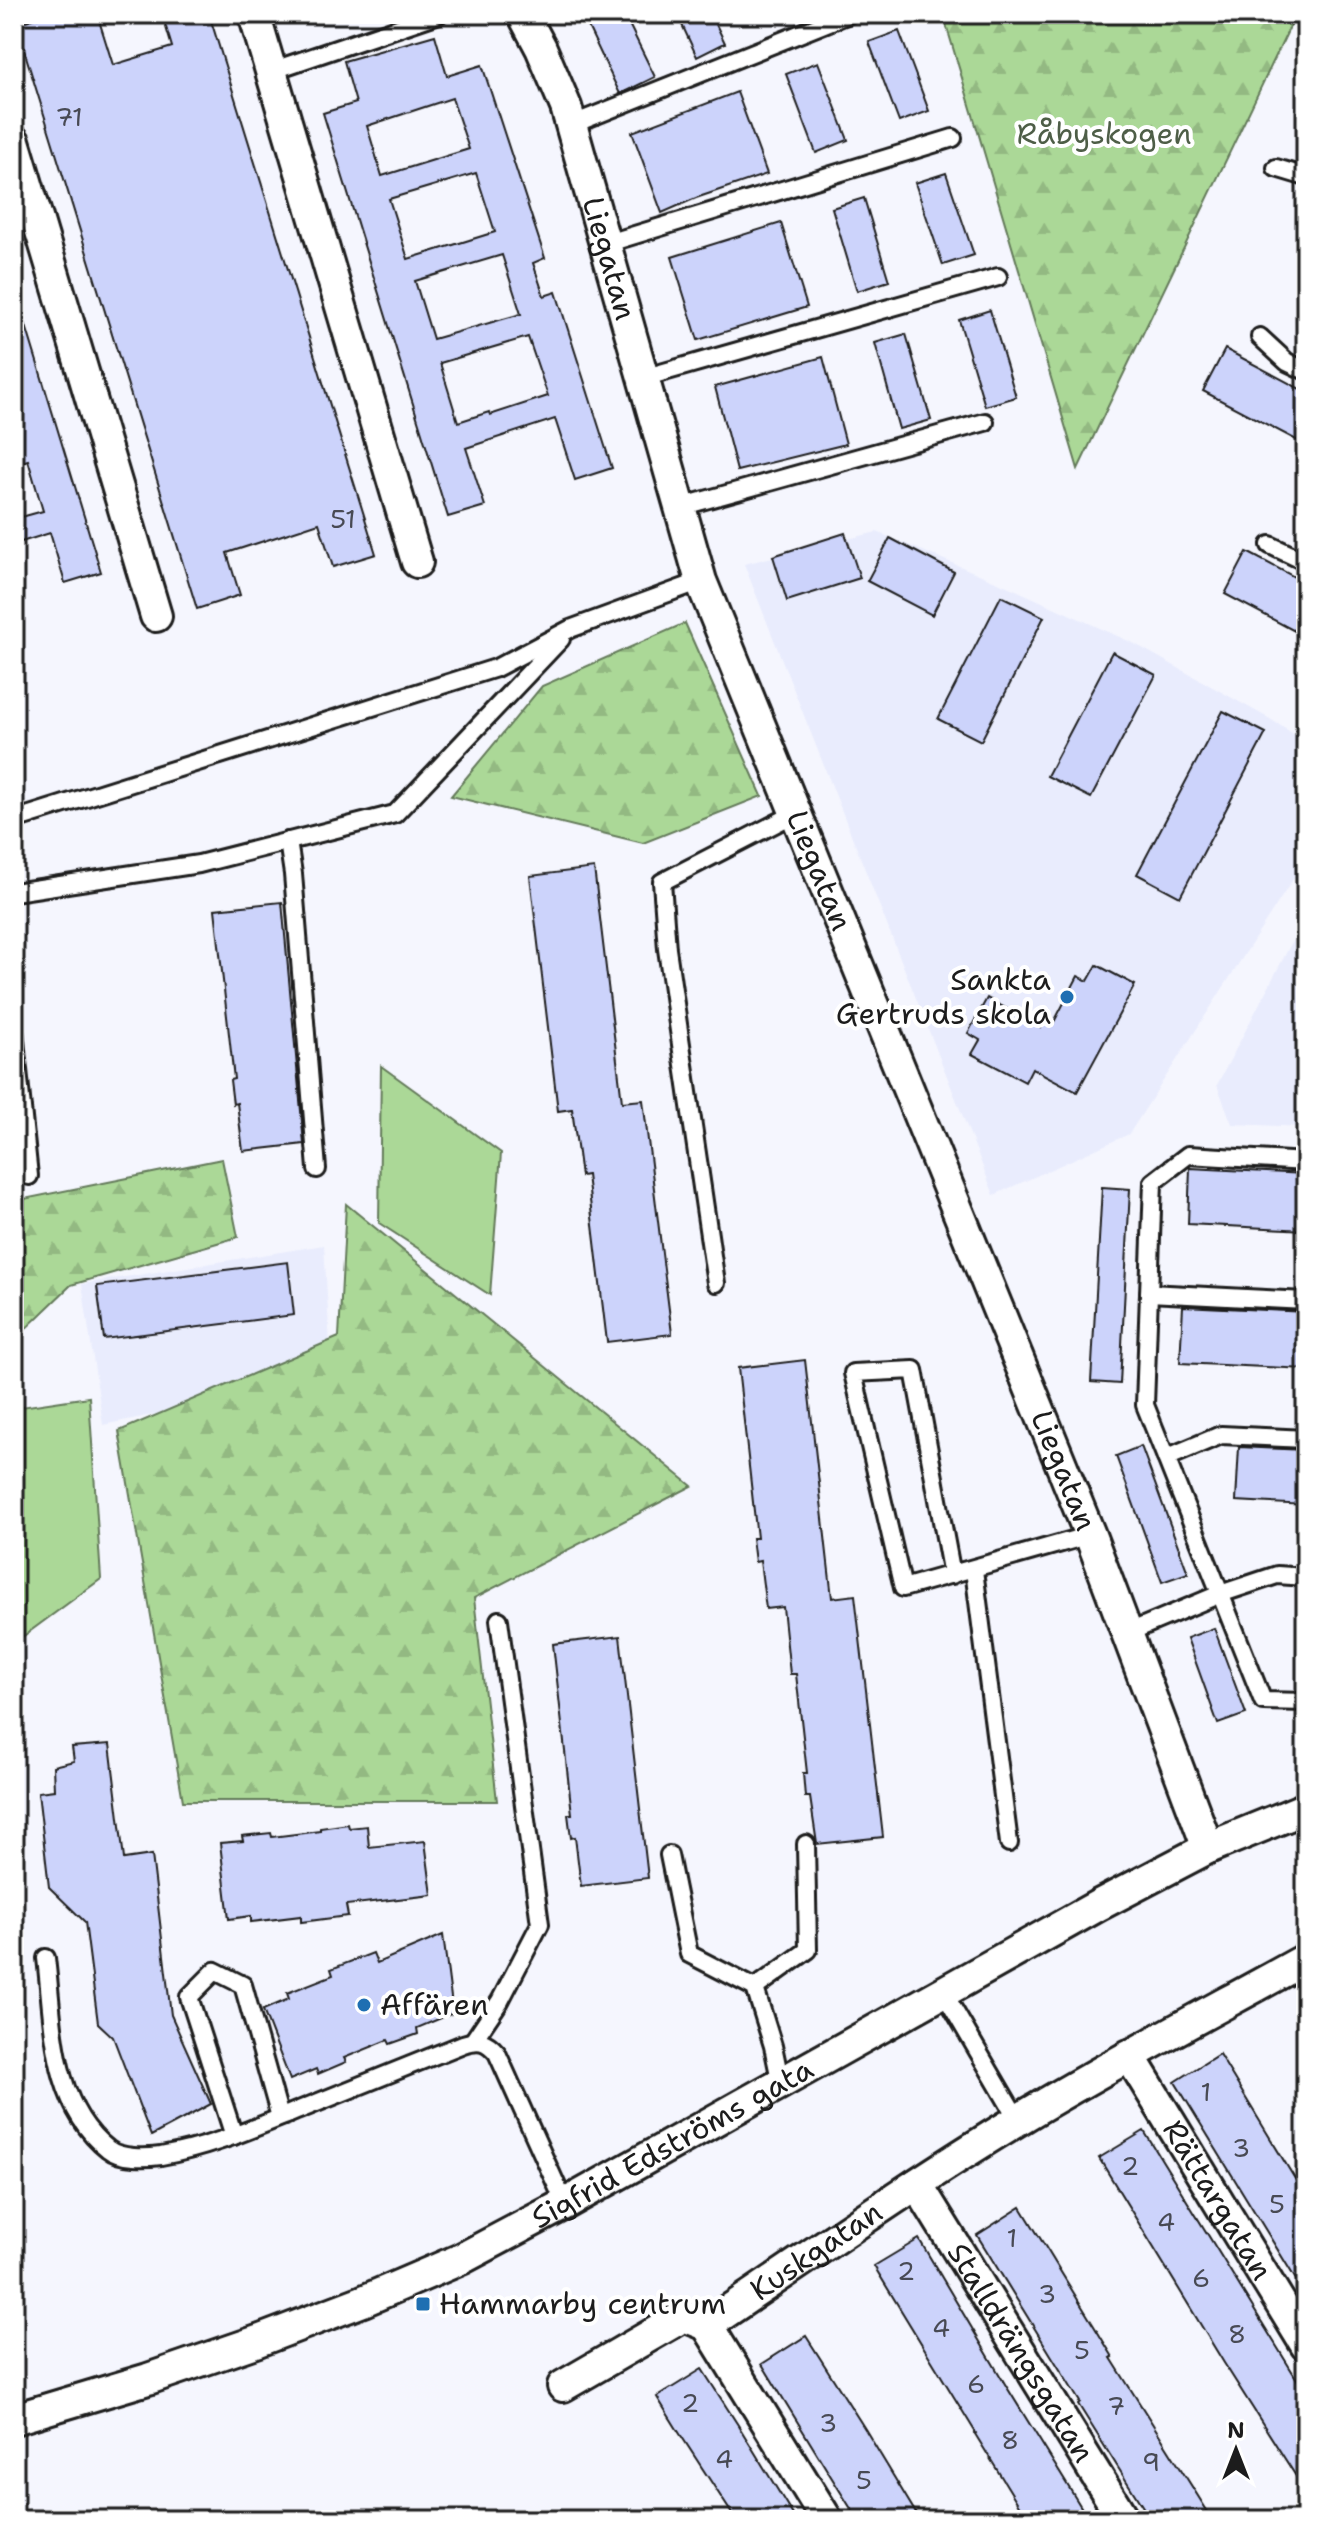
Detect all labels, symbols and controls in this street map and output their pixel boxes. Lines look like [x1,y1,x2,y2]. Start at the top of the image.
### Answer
house number: 71 [55,99,83,134]
park label: Råbyskogen [1016,113,1192,154]
street label: Liegatan [573,192,647,325]
house number: 51 [330,501,356,536]
street label: Liegatan [777,804,862,937]
place label: Sankta Gertruds skola [836,959,1051,1034]
marker: Sankta Gertruds skola [1058,988,1076,1006]
street label: Liegatan [1021,1404,1107,1537]
place label: Affären [380,1984,489,2025]
marker: Affären [355,1996,373,2014]
street label: Sigfrid Edströms gata [524,2048,821,2238]
house number: 1 [1201,2074,1211,2109]
street label: Rättargatan [1153,2112,1283,2288]
house number: 3 [1232,2130,1250,2165]
house number: 2 [1121,2148,1139,2183]
house number: 5 [1269,2186,1285,2221]
street label: Kuskgatan [742,2191,890,2310]
house number: 4 [1157,2204,1175,2239]
house number: 1 [1007,2220,1017,2255]
street label: Stalldrängsgatan [938,2235,1105,2470]
house number: 2 [897,2253,915,2288]
house number: 6 [1192,2260,1210,2295]
house number: 3 [1038,2276,1056,2311]
place label: Hammarby centrum [439,2283,726,2324]
marker: Hammarby centrum [414,2295,432,2313]
house number: 4 [932,2310,950,2345]
house number: 8 [1228,2316,1246,2351]
house number: 5 [1074,2332,1090,2367]
house number: 6 [967,2366,985,2401]
house number: 2 [681,2385,699,2420]
house number: 7 [1107,2388,1125,2423]
house number: 3 [819,2405,837,2440]
north arrow [1196,2410,1276,2490]
text: N [1227,2416,1245,2445]
house number: 8 [1001,2422,1019,2457]
house number: 4 [715,2441,733,2476]
house number: 9 [1142,2444,1160,2479]
house number: 5 [856,2462,872,2497]

